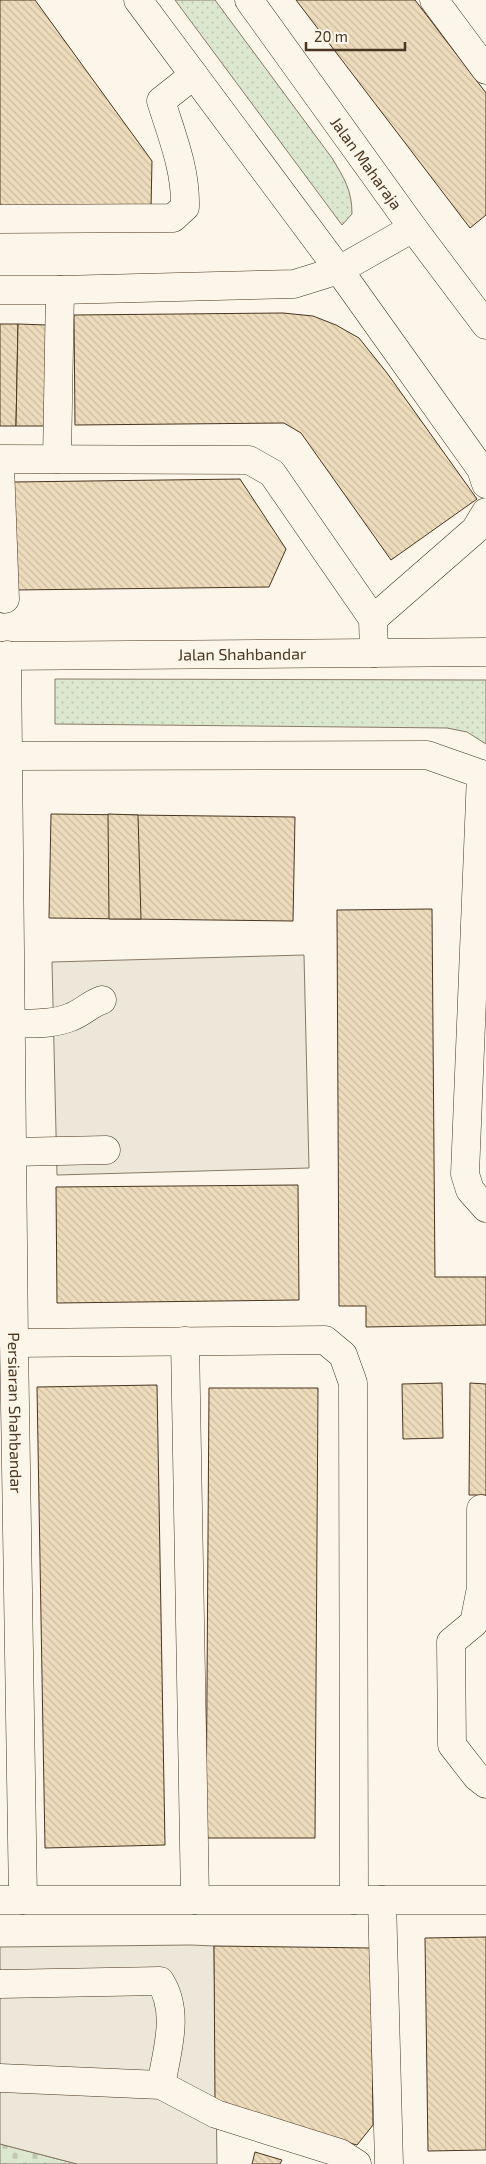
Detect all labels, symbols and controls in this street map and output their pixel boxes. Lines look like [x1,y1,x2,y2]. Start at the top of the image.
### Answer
scale bar [306,20,405,52]
text: 20 m [314,27,348,45]
street label: Jalan Maharaja [327,113,407,213]
street label: Jalan Shahbandar [178,643,307,664]
street label: Persiaran Shahbandar [5,1332,26,1494]

